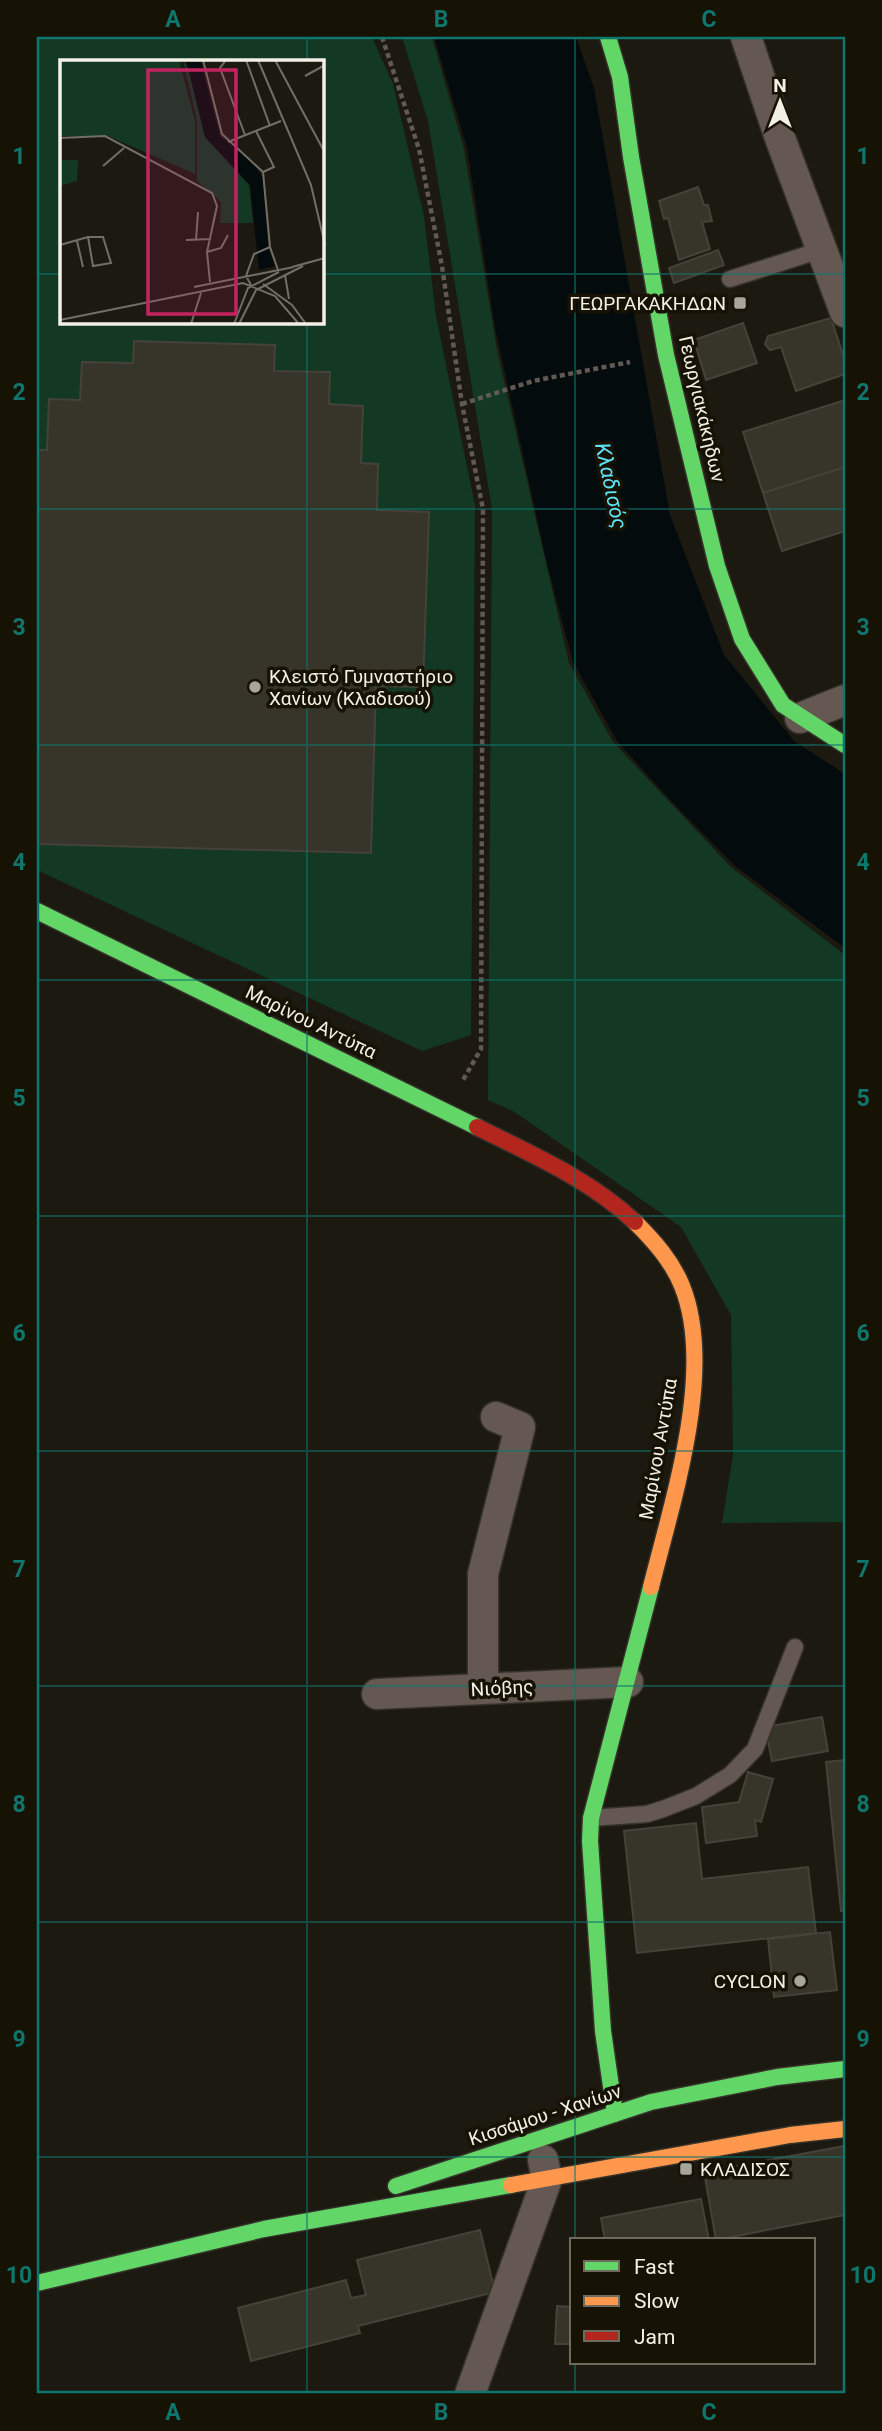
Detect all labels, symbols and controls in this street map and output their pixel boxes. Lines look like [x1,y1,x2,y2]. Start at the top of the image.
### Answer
text: A [165,6,181,33]
text: B [434,6,448,33]
text: C [701,6,717,33]
inset map [60,60,324,324]
north arrow [746,66,816,136]
text: N [773,74,787,97]
text: 1 [12,143,26,170]
text: 1 [856,143,870,170]
place label: ΓΕΩΡΓΑΚΑΚΗΔΩΝ [569,292,726,315]
marker: ΓΕΩΡΓΑΚΑΚΗΔΩΝ [732,295,748,311]
street label: Γεωργιακάκηδων [674,334,730,484]
text: 2 [12,379,26,406]
text: 2 [856,379,870,406]
water label: Κλαδισός [590,441,632,531]
text: 3 [12,614,26,641]
text: 3 [856,614,870,641]
place label: Κλειστό Γυμναστήριο Χανίων (Κλαδισού) [269,665,453,710]
marker: Κλειστό Γυμναστήριο Χανίων (Κλαδισού) [247,679,263,695]
text: 4 [12,849,26,876]
text: 4 [856,849,870,876]
street label: Μαρίνου Αντύπα [242,980,380,1064]
text: 5 [12,1085,26,1112]
text: 5 [856,1085,870,1112]
text: 6 [12,1320,26,1347]
text: 6 [856,1320,870,1347]
street label: Μαρίνου Αντύπα [634,1376,682,1521]
text: 7 [12,1556,26,1583]
text: 7 [856,1556,870,1583]
street label: Νιόβης [470,1675,534,1701]
text: 8 [12,1791,26,1818]
text: 8 [856,1791,870,1818]
place label: CYCLON [714,1970,786,1993]
marker: CYCLON [792,1973,808,1989]
text: 9 [12,2026,26,2053]
text: 9 [856,2026,870,2053]
street label: Κισσάμου - Χανίων [466,2079,624,2151]
place label: ΚΛΑΔΙΣΟΣ [700,2158,790,2181]
marker: ΚΛΑΔΙΣΟΣ [678,2161,694,2177]
legend [570,2238,816,2364]
text: Fast [634,2255,675,2279]
text: 10 [6,2262,32,2289]
text: 10 [850,2262,876,2289]
text: Slow [634,2289,680,2313]
text: Jam [634,2325,675,2349]
text: A [165,2399,181,2426]
text: B [434,2399,448,2426]
text: C [701,2399,717,2426]

